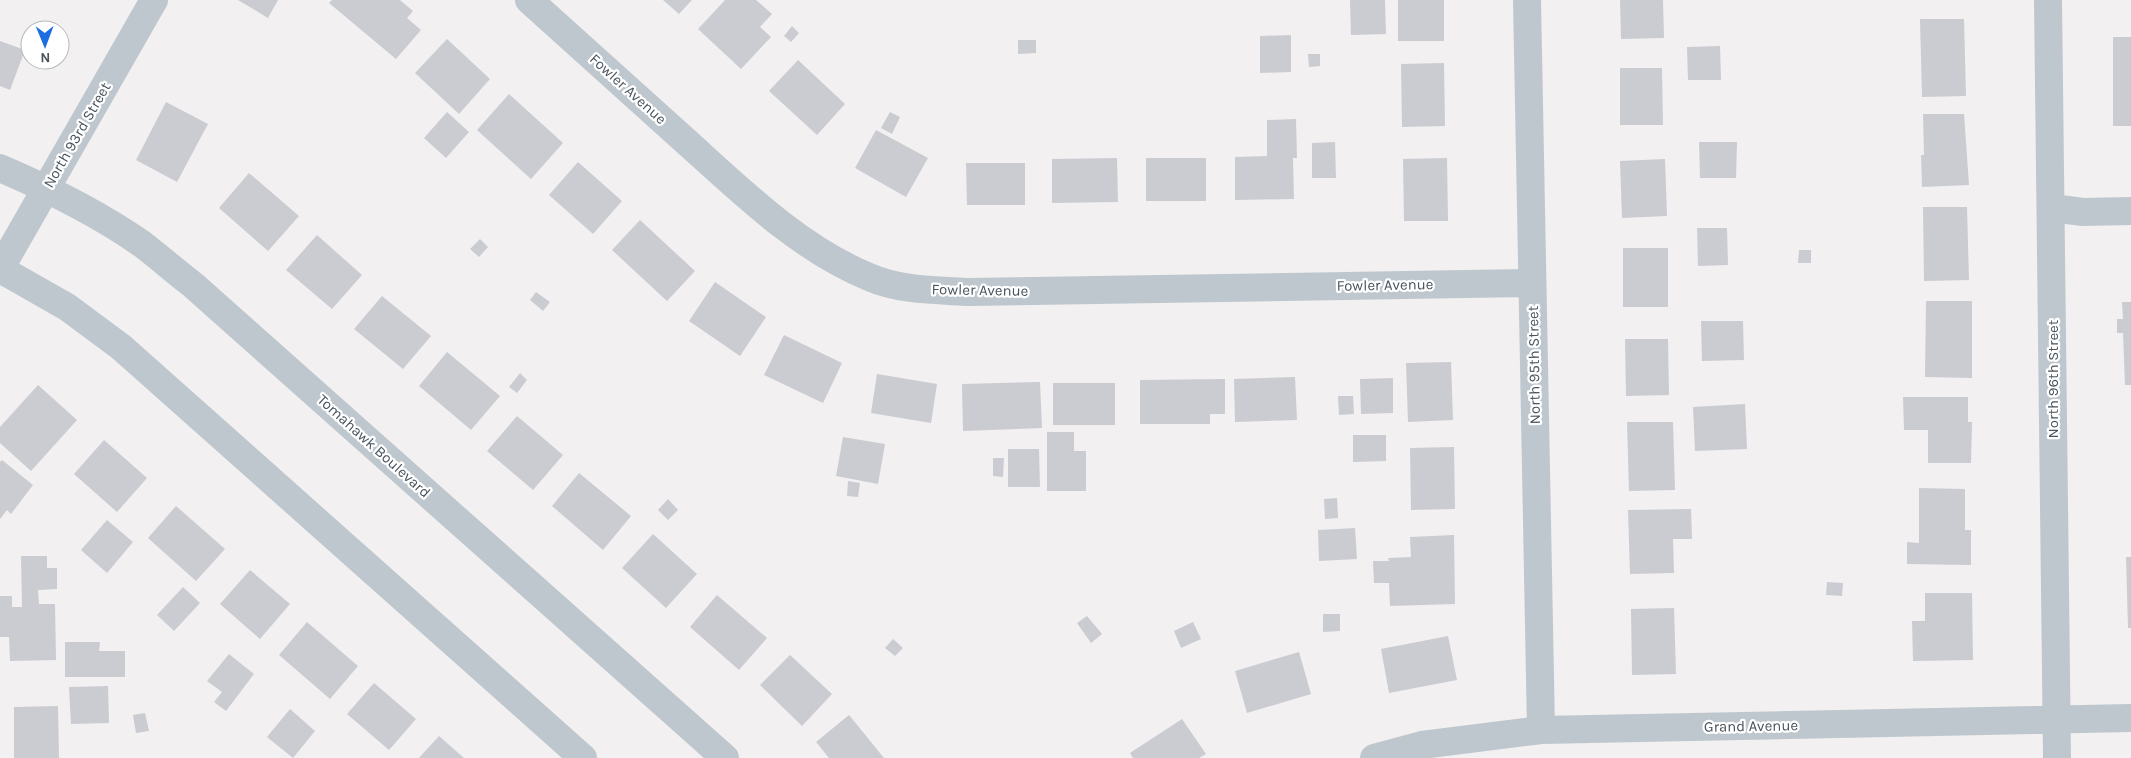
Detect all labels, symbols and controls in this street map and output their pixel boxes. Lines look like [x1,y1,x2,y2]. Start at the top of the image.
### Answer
north arrow [20,20,70,70]
text: N [40,49,50,66]
street label: Fowler Avenue [586,50,670,128]
street label: North 93rd Street [40,79,115,191]
street label: Fowler Avenue [1336,275,1434,295]
street label: Fowler Avenue [931,280,1029,300]
street label: North 95th Street [1524,305,1544,425]
street label: North 96th Street [2044,319,2062,438]
street label: Tomahawk Boulevard [314,391,434,501]
street label: Grand Avenue [1704,716,1798,736]

